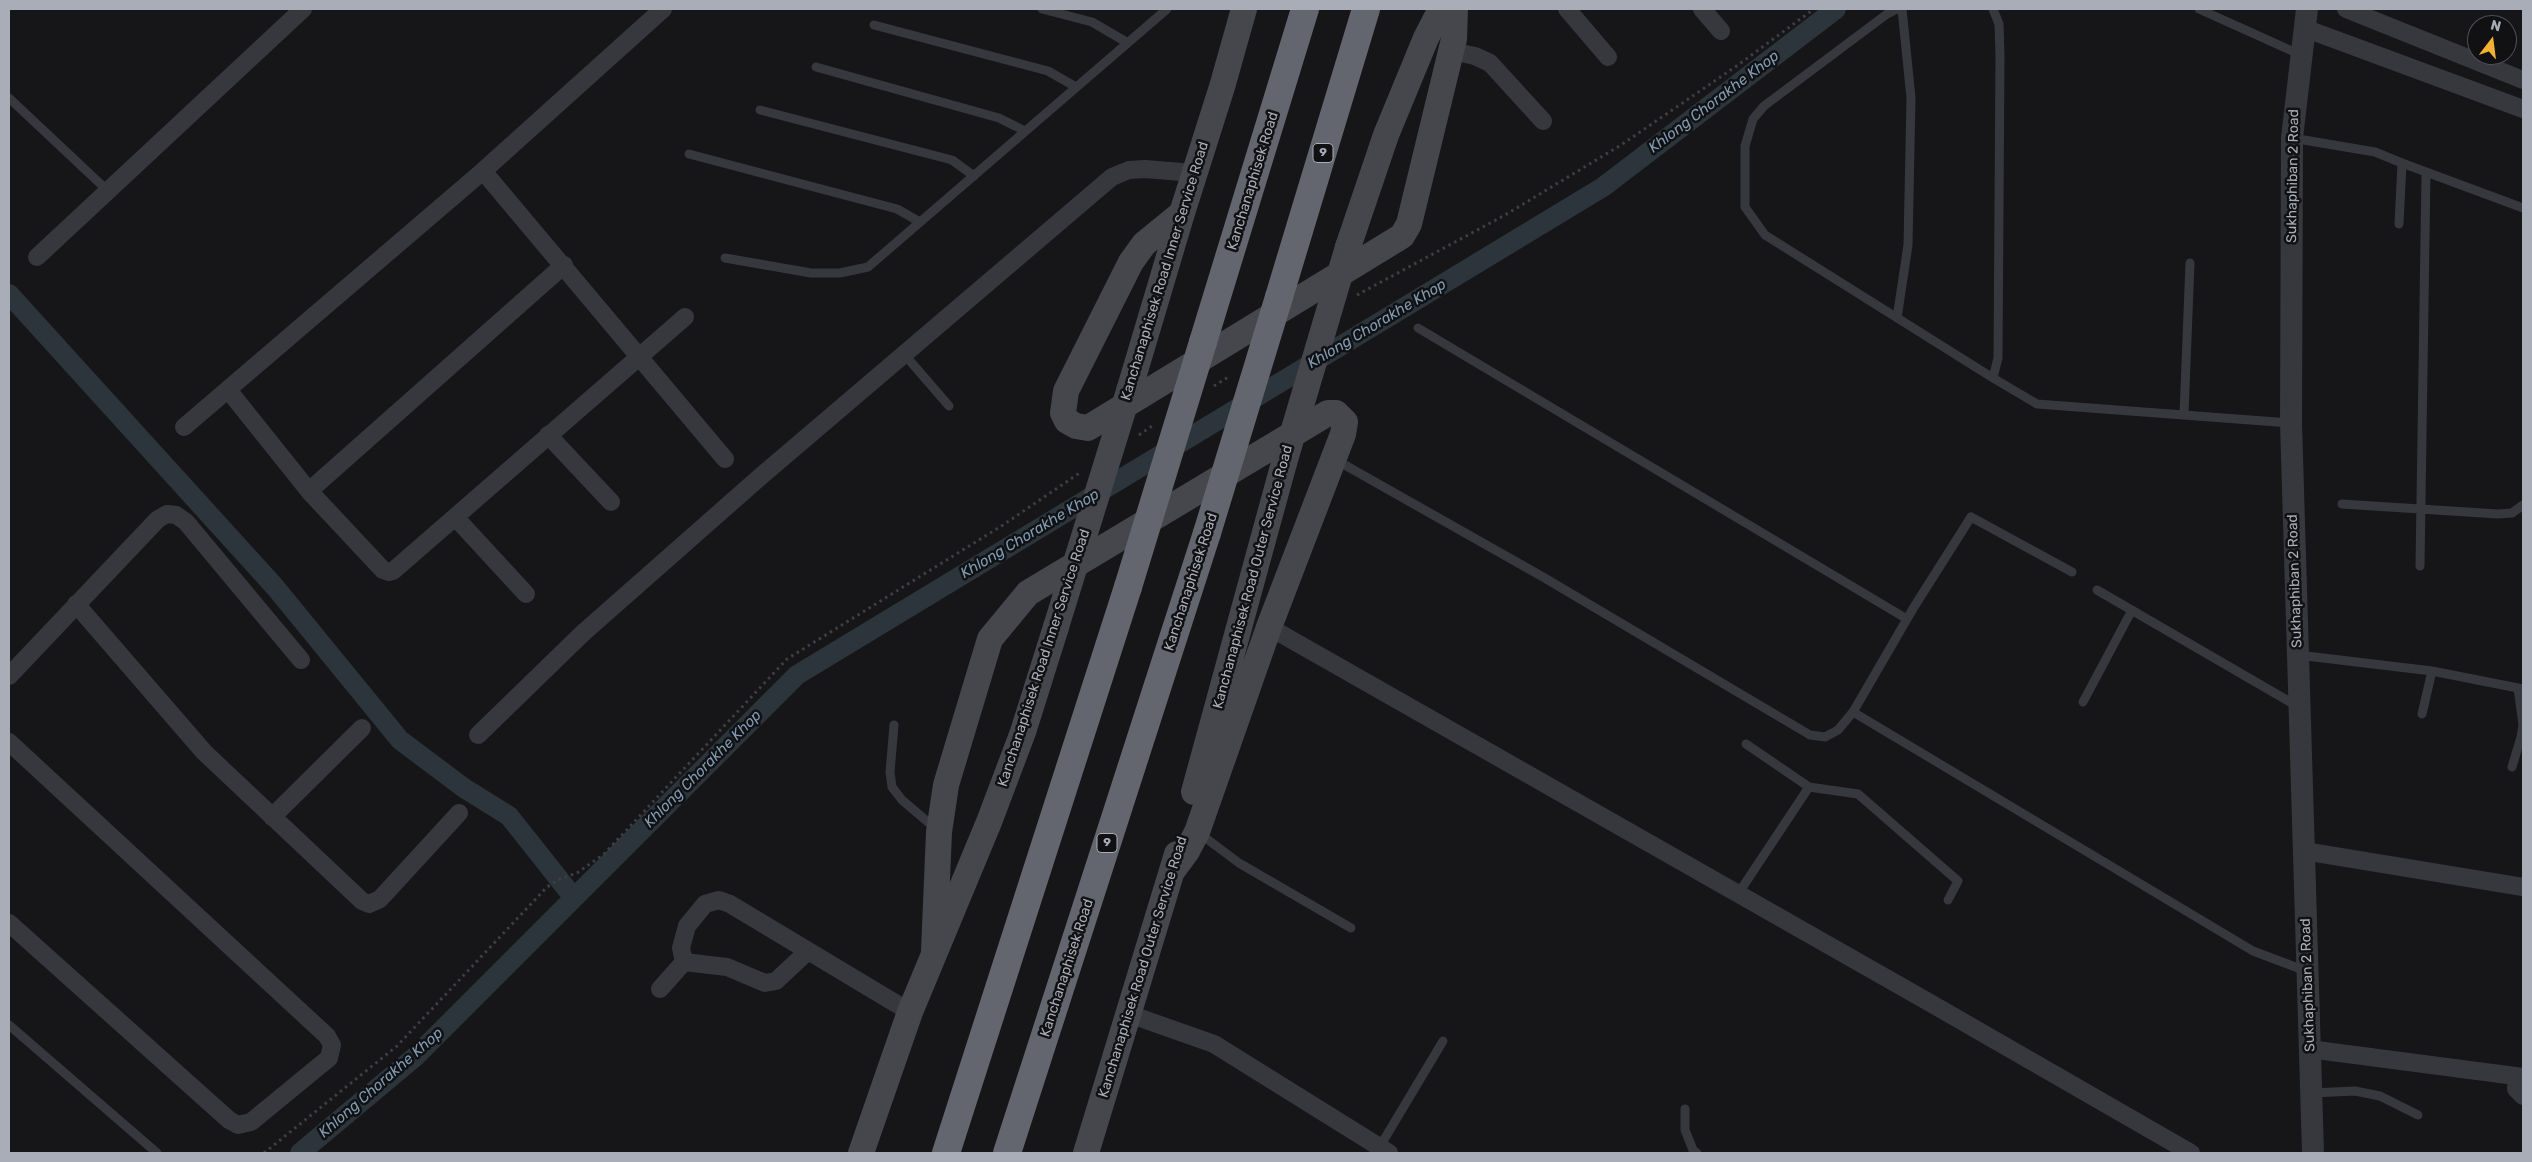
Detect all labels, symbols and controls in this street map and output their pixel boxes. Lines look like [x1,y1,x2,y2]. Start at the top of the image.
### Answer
north arrow [2467,15,2517,65]
text: N [2489,16,2503,36]
water label: Khlong Chorakhe Khop [1645,47,1783,157]
street label: Sukhaphiban 2 Road [2283,109,2303,243]
street label: Kanchanaphisek Road [1224,110,1282,252]
street label: Kanchanaphisek Road Inner Service Road [1118,140,1212,402]
road number: 9 [1313,144,1333,162]
water label: Khlong Chorakhe Khop [1304,275,1450,373]
street label: Kanchanaphisek Road Outer Service Road [1210,443,1296,711]
water label: Khlong Chorakhe Khop [957,485,1103,583]
street label: Kanchanaphisek Road [1161,511,1221,653]
street label: Sukhaphiban 2 Road [2284,514,2306,648]
street label: Kanchanaphisek Road Inner Service Road [994,527,1094,789]
water label: Khlong Chorakhe Khop [641,707,765,831]
street label: Kanchanaphisek Road Outer Service Road [1095,834,1191,1100]
road number: 9 [1097,834,1117,852]
street label: Kanchanaphisek Road [1037,897,1097,1039]
street label: Sukhaphiban 2 Road [2297,918,2319,1052]
water label: Khlong Chorakhe Khop [315,1024,447,1142]

